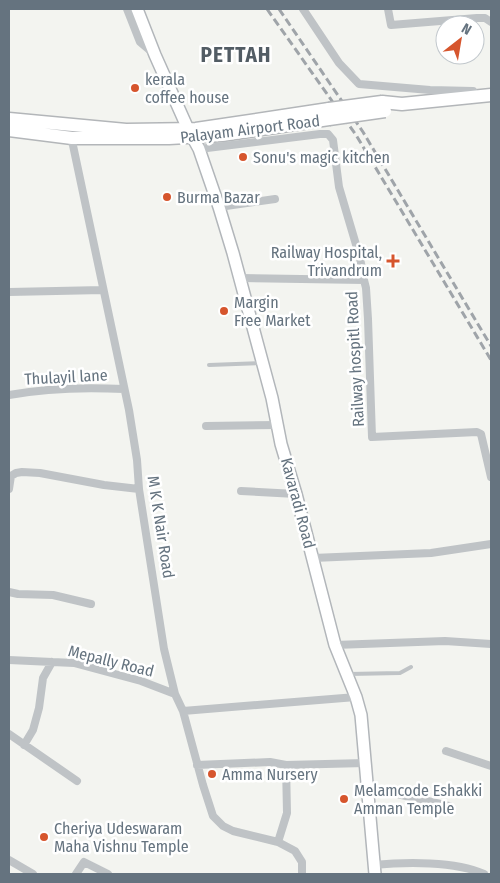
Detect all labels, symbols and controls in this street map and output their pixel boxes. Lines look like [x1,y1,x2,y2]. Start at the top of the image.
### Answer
north arrow [435,15,485,65]
text: N [458,20,474,39]
district label: PETTAH [201,42,271,68]
place label: kerala coffee house [145,70,229,107]
marker: kerala coffee house [129,82,141,94]
street label: Palayam Airport Road [179,111,321,147]
place label: Sonu's magic kitchen [253,148,390,167]
marker: Sonu's magic kitchen [237,151,249,163]
place label: Burma Bazar [177,188,260,207]
marker: Burma Bazar [161,191,173,203]
place label: Railway Hospital, Trivandrum [271,243,382,280]
marker: Railway Hospital, Trivandrum [386,254,400,268]
street label: Railway hospitl Road [342,291,368,427]
place label: Margin Free Market [234,293,311,330]
marker: Margin Free Market [218,305,230,317]
street label: Thulayil lane [24,365,108,389]
street label: Kavaradi Road [277,456,319,550]
street label: M K K Nair Road [144,474,178,580]
street label: Mepally Road [66,641,156,681]
place label: Amma Nursery [222,765,318,784]
marker: Amma Nursery [206,768,218,780]
place label: Melamcode Eshakki Amman Temple [354,781,482,818]
marker: Melamcode Eshakki Amman Temple [338,793,350,805]
place label: Cheriya Udeswaram Maha Vishnu Temple [54,819,189,856]
marker: Cheriya Udeswaram Maha Vishnu Temple [38,831,50,843]

